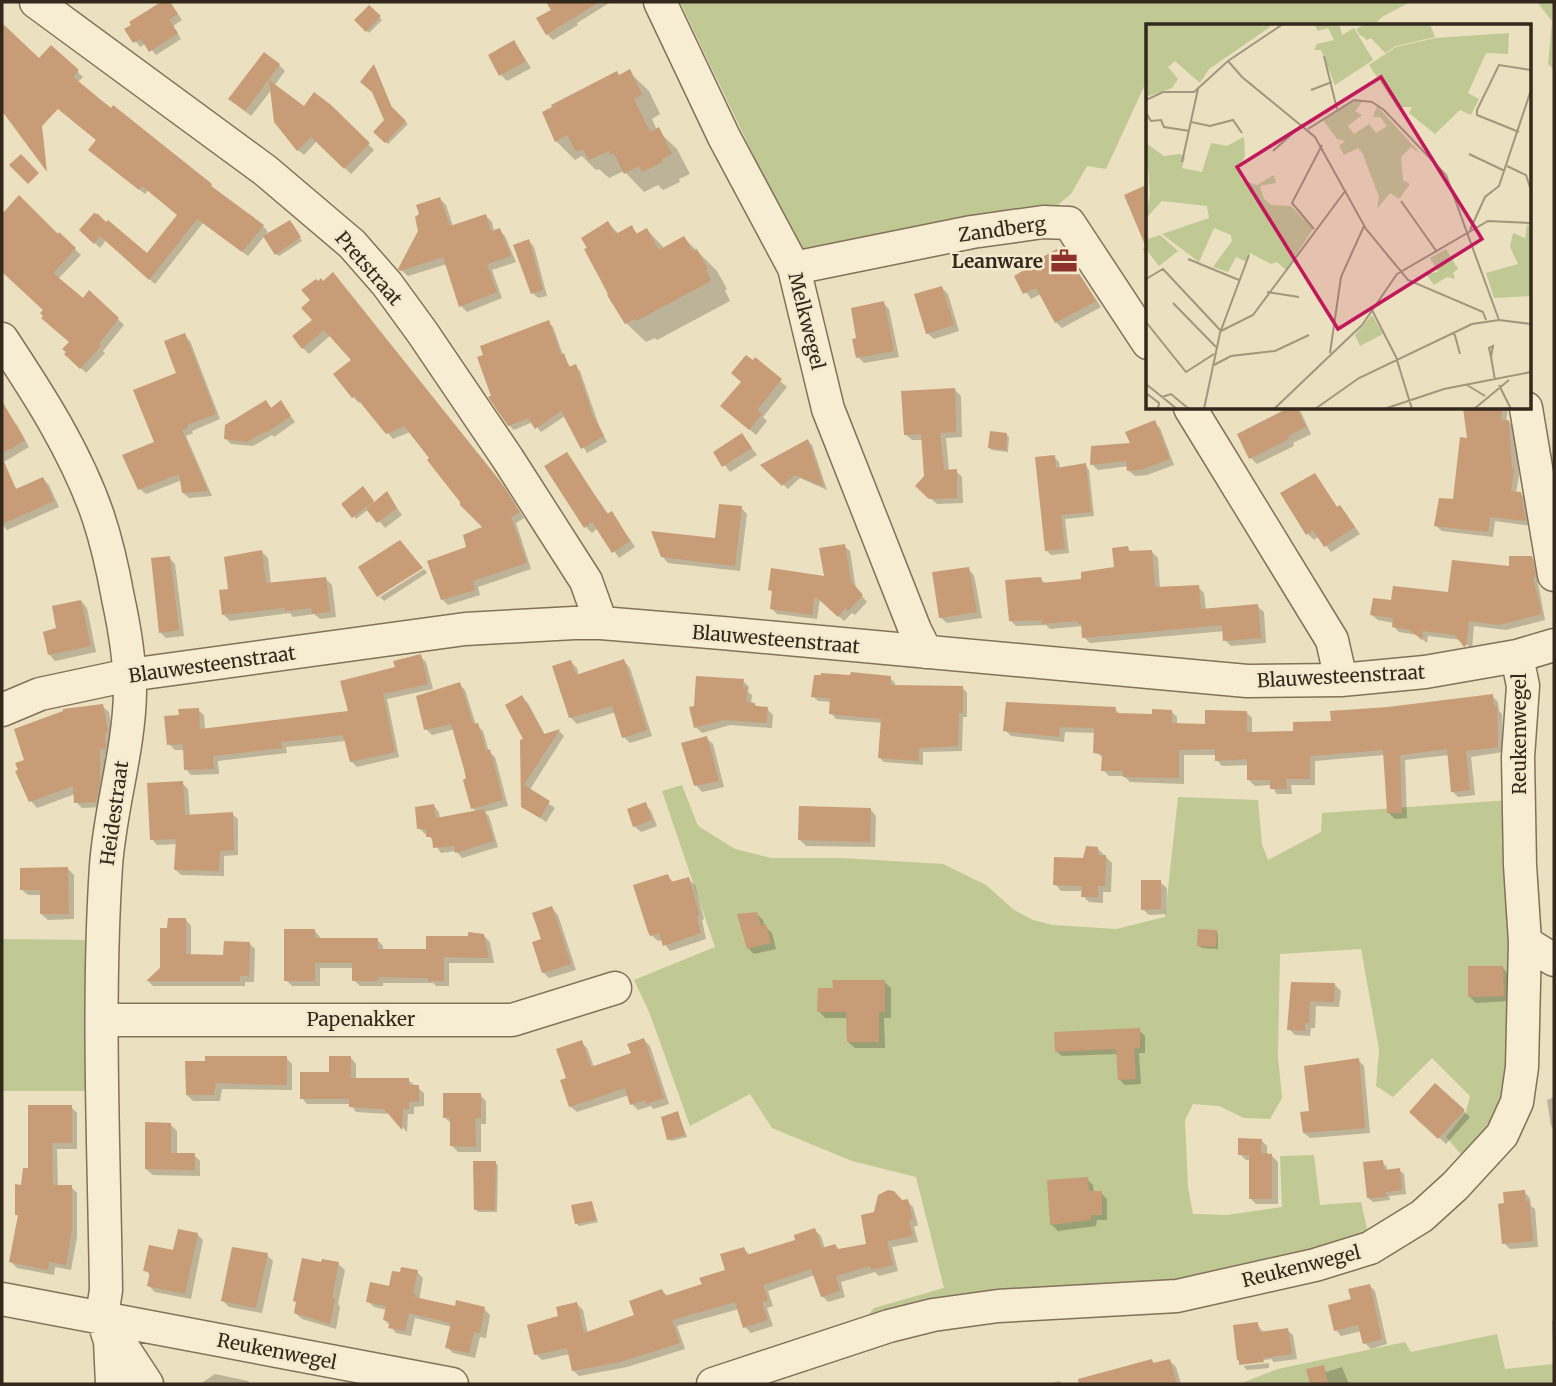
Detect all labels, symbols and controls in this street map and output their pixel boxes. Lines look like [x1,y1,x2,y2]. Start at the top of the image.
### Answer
inset map [1146,24,1532,410]
street label: Zandberg [957,211,1048,247]
street label: Pretstraat [330,226,408,311]
office icon: Leanware [1049,246,1079,276]
place label: Leanware [952,249,1043,273]
street label: Melkwegel [783,270,831,372]
street label: Blauwesteenstraat [691,620,861,658]
street label: Blauwesteenstraat [127,640,298,688]
street label: Blauwesteenstraat [1256,660,1426,692]
street label: Reukenwegel [1507,673,1531,795]
street label: Heidestraat [95,758,133,867]
street label: Papenakker [307,1007,416,1031]
street label: Reukenwegel [1239,1240,1363,1292]
street label: Reukenwegel [215,1328,339,1374]

